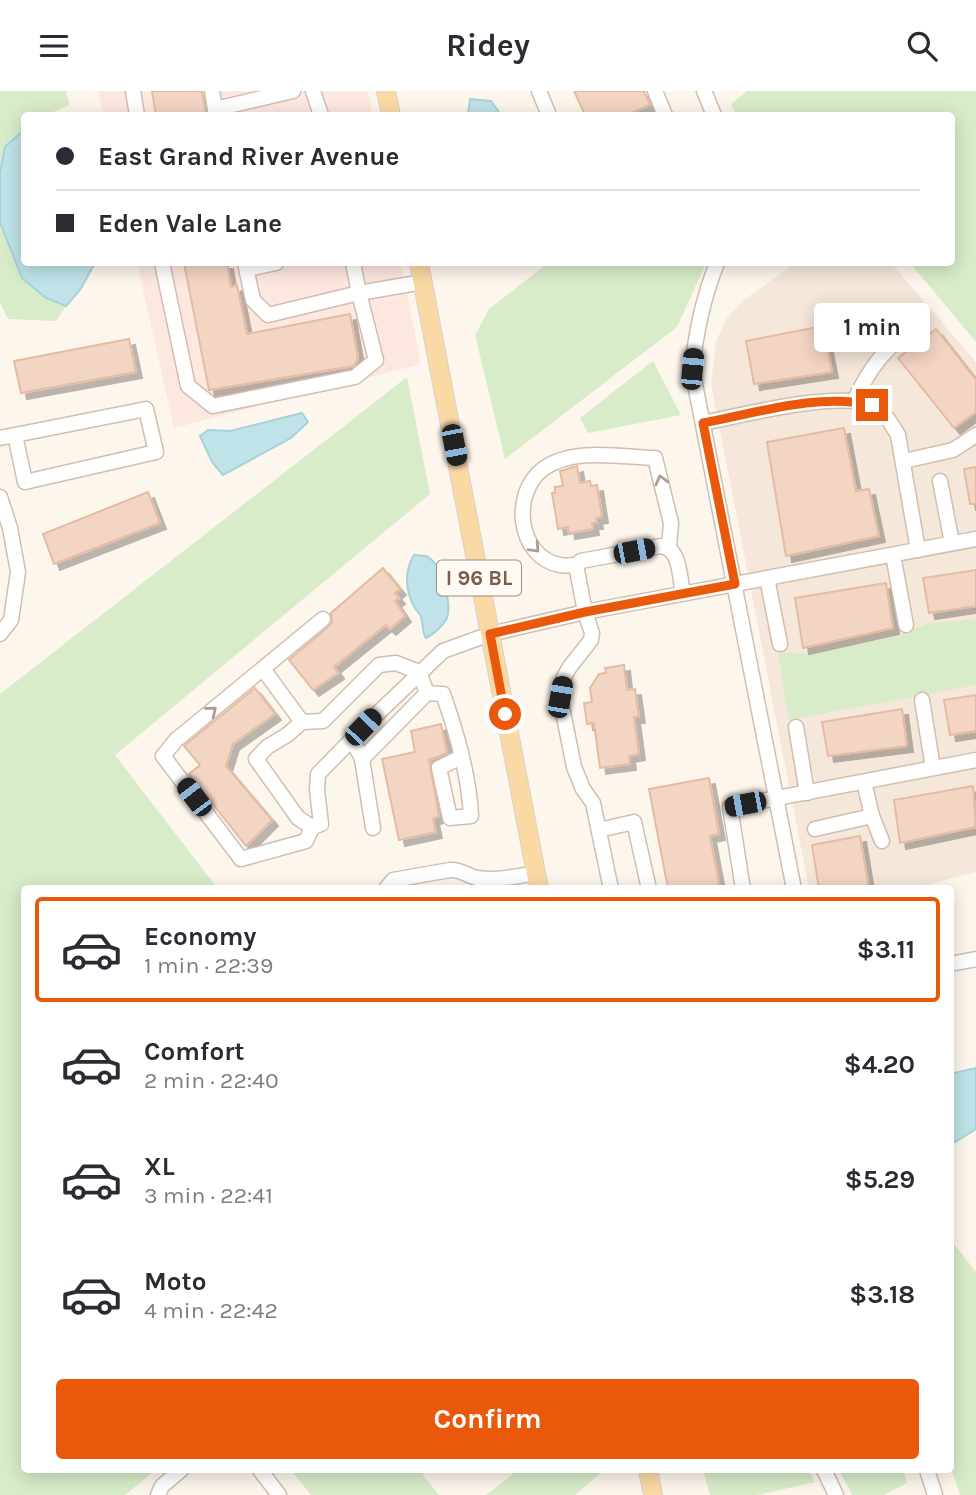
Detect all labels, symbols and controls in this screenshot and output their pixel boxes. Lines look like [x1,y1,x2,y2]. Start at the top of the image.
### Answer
icon: menu [35,27,73,65]
text: Ridey [446,27,530,64]
icon: search [903,27,941,65]
text: East Grand River Avenue [98,141,399,172]
text: Eden Vale Lane [98,208,282,239]
callout: 1 min [814,303,930,353]
text: 1 min [843,314,901,341]
car [680,347,705,391]
route end [856,389,888,421]
car [440,422,469,468]
one-way arrow [655,474,669,486]
car [612,537,657,565]
one-way arrow [527,540,540,553]
road number: I 96 BL [437,561,521,595]
car [547,674,574,720]
route start [489,698,521,730]
car [341,705,386,749]
one-way arrow [203,707,216,719]
car [173,774,216,820]
car [723,790,768,818]
icon: car [60,918,123,981]
text: Economy [144,921,256,952]
text: $3.11 [857,934,915,965]
text: 1 min · 22:39 [144,952,273,979]
icon: car [60,1033,123,1096]
text: Comfort [144,1036,245,1067]
text: $4.20 [844,1049,915,1080]
text: 2 min · 22:40 [144,1067,279,1094]
icon: car [60,1148,123,1211]
text: XL [144,1151,175,1182]
text: $5.29 [845,1164,915,1195]
text: 3 min · 22:41 [144,1182,273,1209]
icon: car [60,1263,123,1326]
text: Moto [144,1266,206,1297]
text: $3.18 [849,1279,915,1310]
text: 4 min · 22:42 [144,1297,278,1324]
button: Confirm [56,1379,919,1459]

